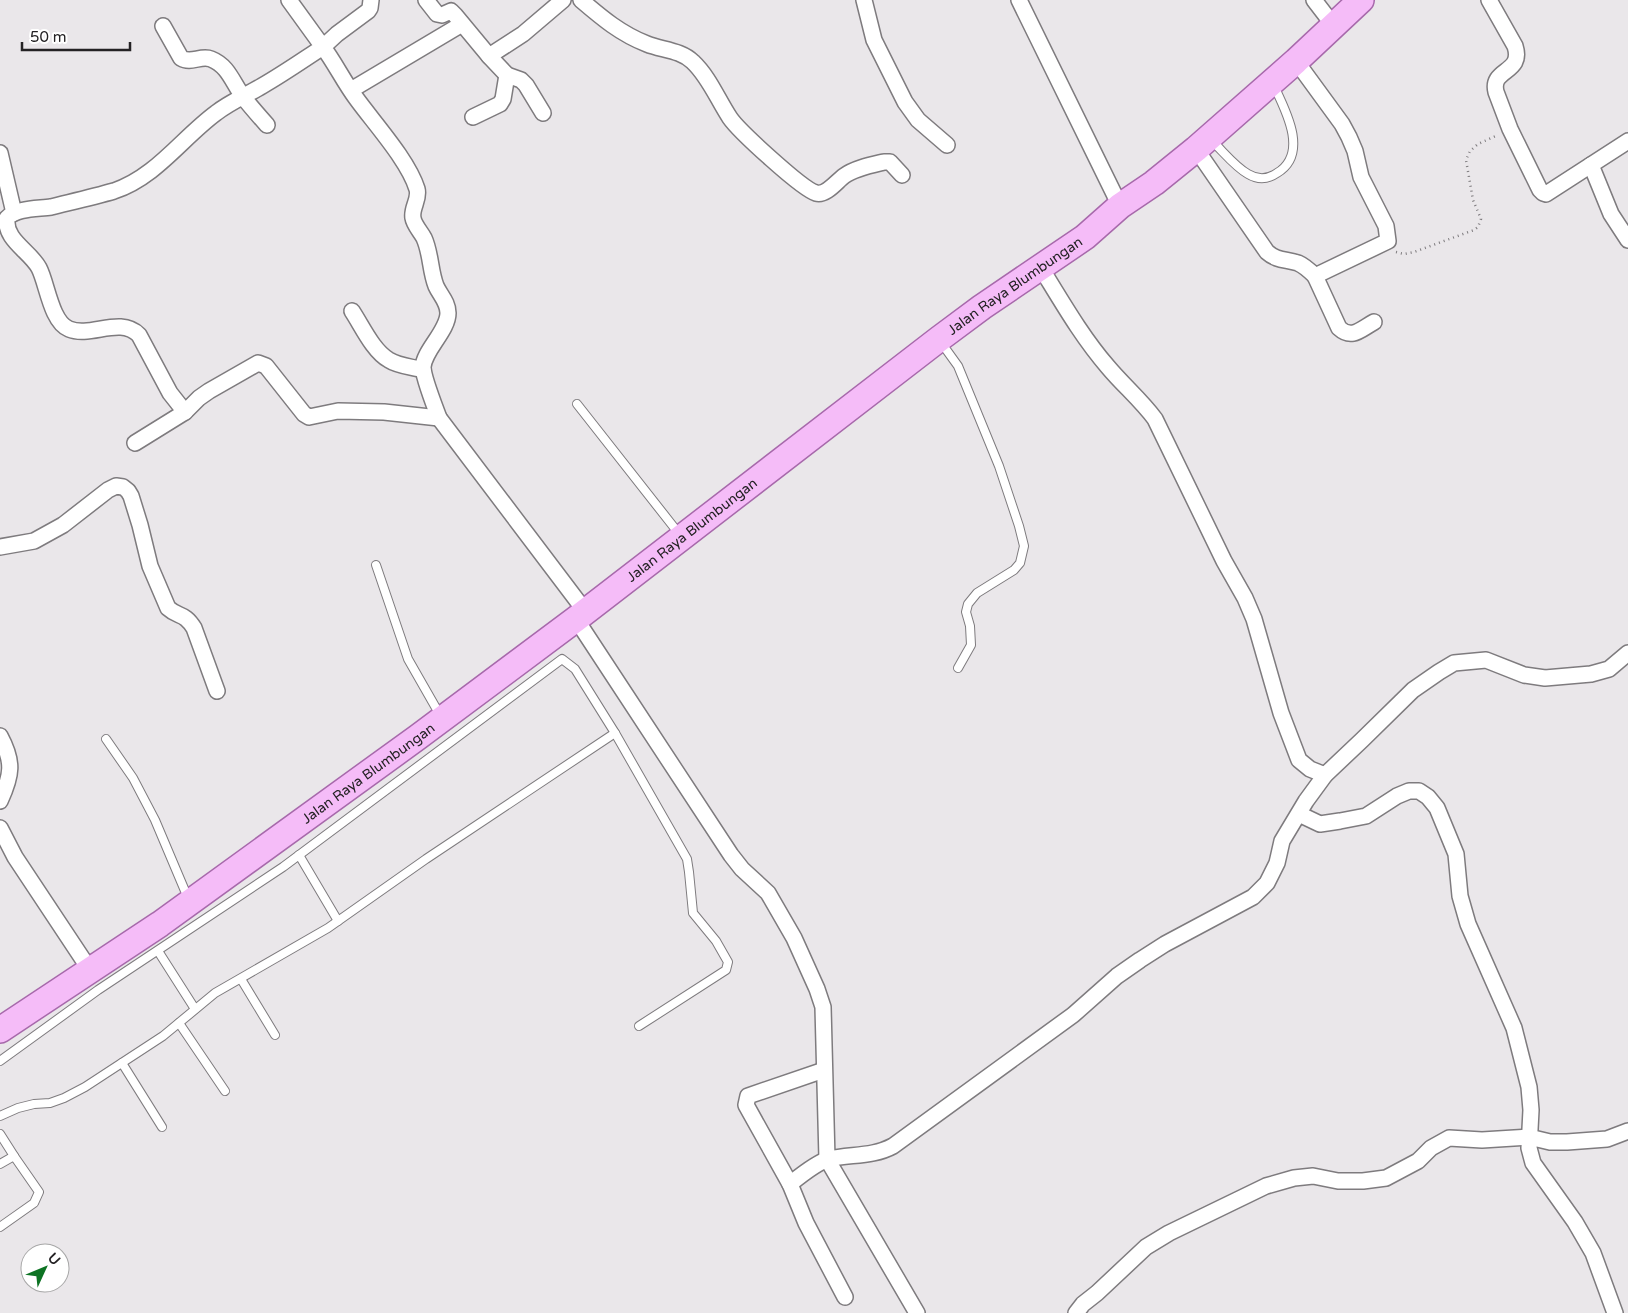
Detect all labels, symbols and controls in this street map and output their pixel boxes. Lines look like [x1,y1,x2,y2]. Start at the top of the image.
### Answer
scale bar [22,20,130,52]
text: 50 m [30,28,67,46]
street label: Jalan Raya Blumbungan [944,233,1086,339]
street label: Jalan Raya Blumbungan [623,474,761,586]
street label: Jalan Raya Blumbungan [299,719,438,827]
north arrow [20,1243,70,1293]
text: U [44,1250,64,1269]

